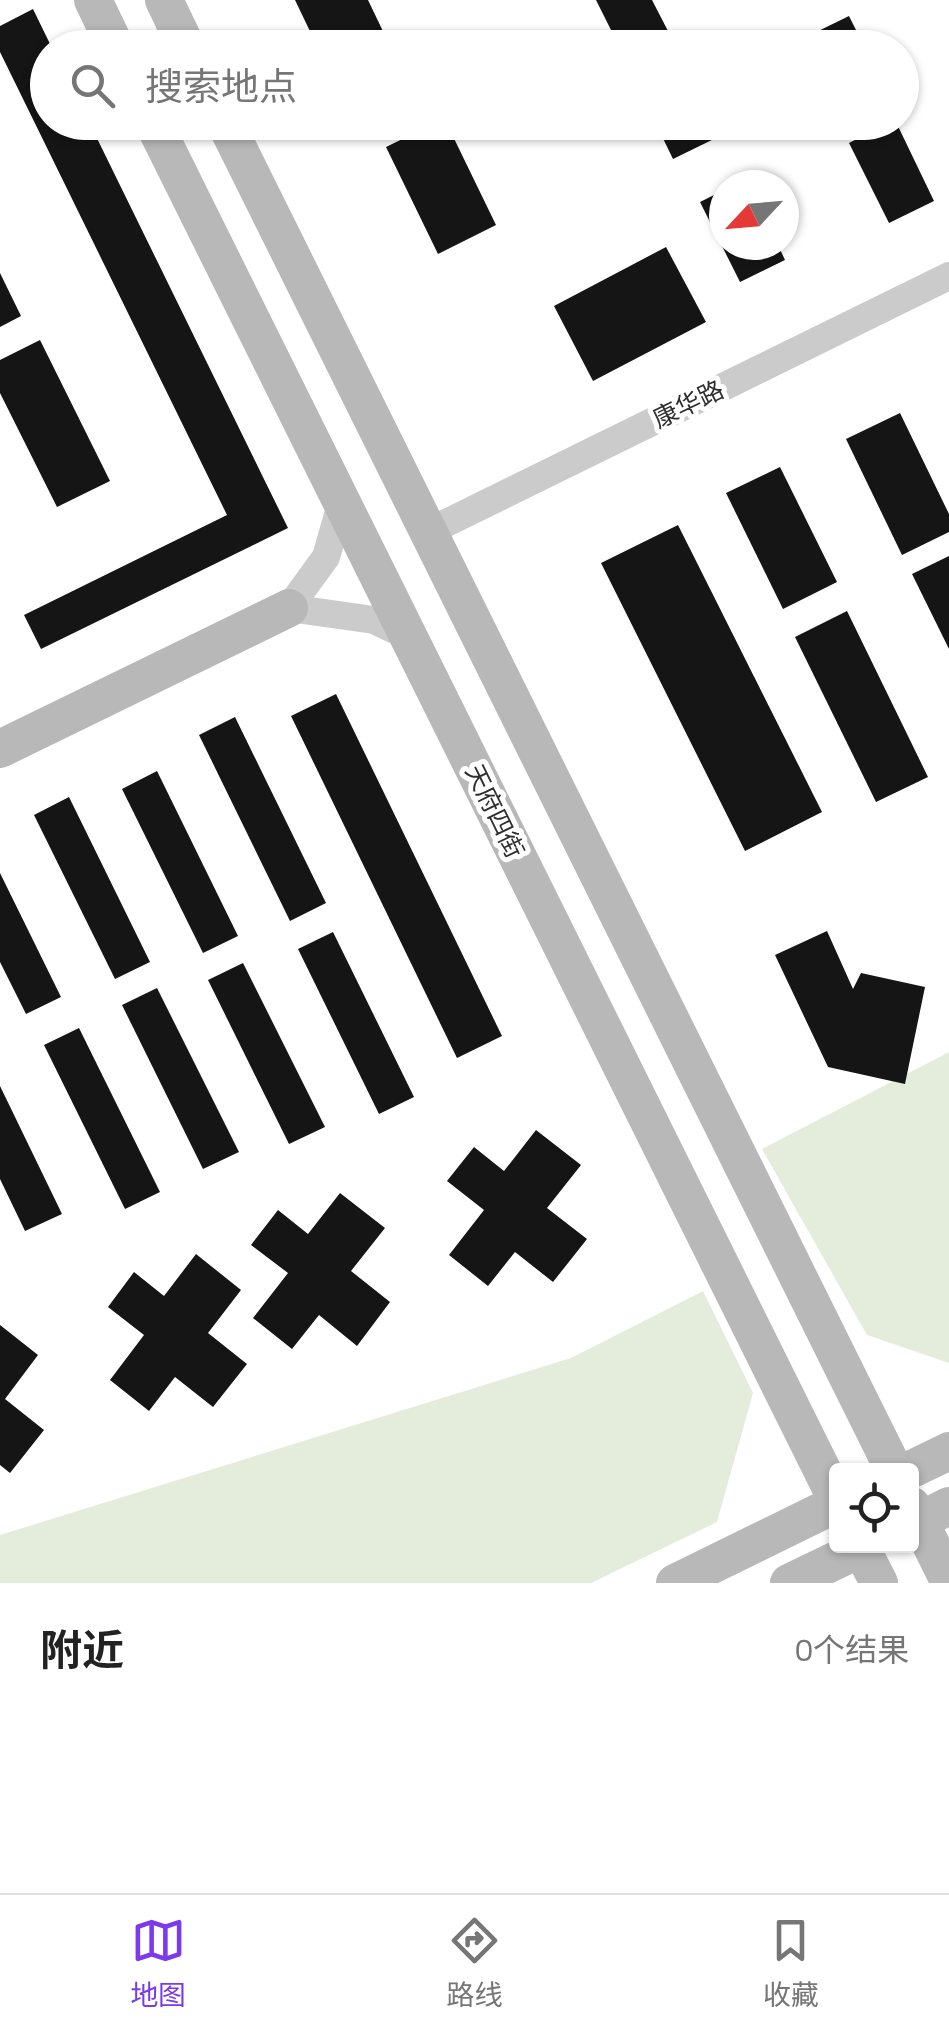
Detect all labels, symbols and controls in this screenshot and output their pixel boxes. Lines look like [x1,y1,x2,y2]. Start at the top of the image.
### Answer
search box [30,30,919,140]
text: 搜索地点 [145,57,297,115]
icon: search [65,58,120,113]
north arrow [709,170,799,260]
street label: 康华路 [646,370,730,438]
street label: 天府四街 [456,758,534,864]
map controls [829,1463,919,1553]
button: locate [829,1463,919,1553]
text: 附近 [40,1617,124,1681]
text: 0个结果 [795,1625,909,1673]
tab: 地图 [130,1913,186,2016]
tab: 路线 [446,1913,503,2016]
tab: 收藏 [763,1913,819,2016]

